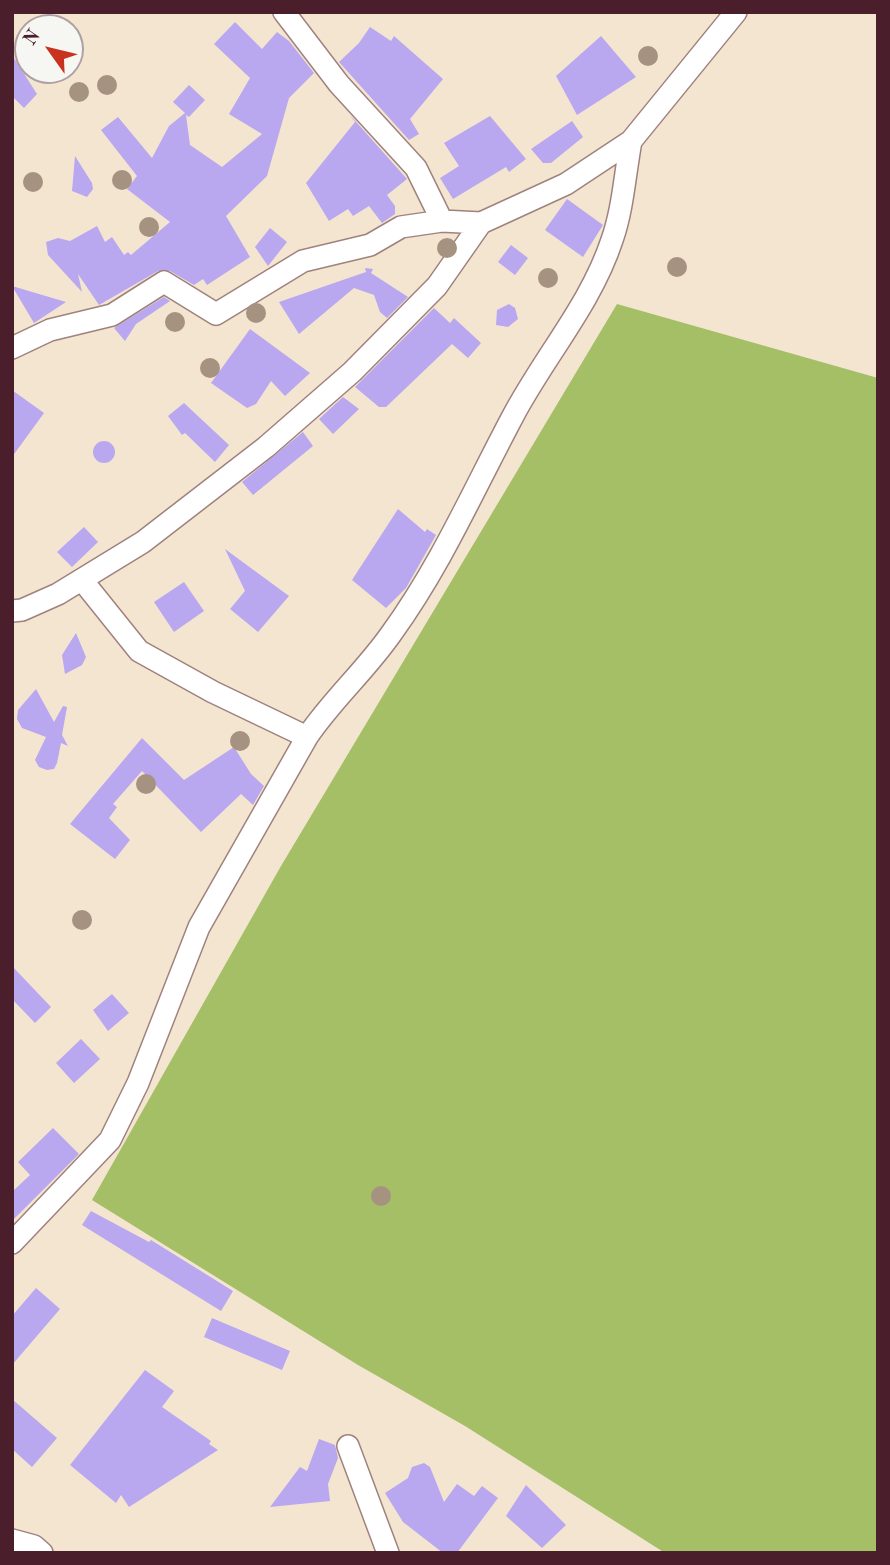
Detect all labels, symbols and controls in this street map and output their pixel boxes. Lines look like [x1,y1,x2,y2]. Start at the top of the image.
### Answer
north arrow [14,14,84,84]
text: N [21,27,45,49]

